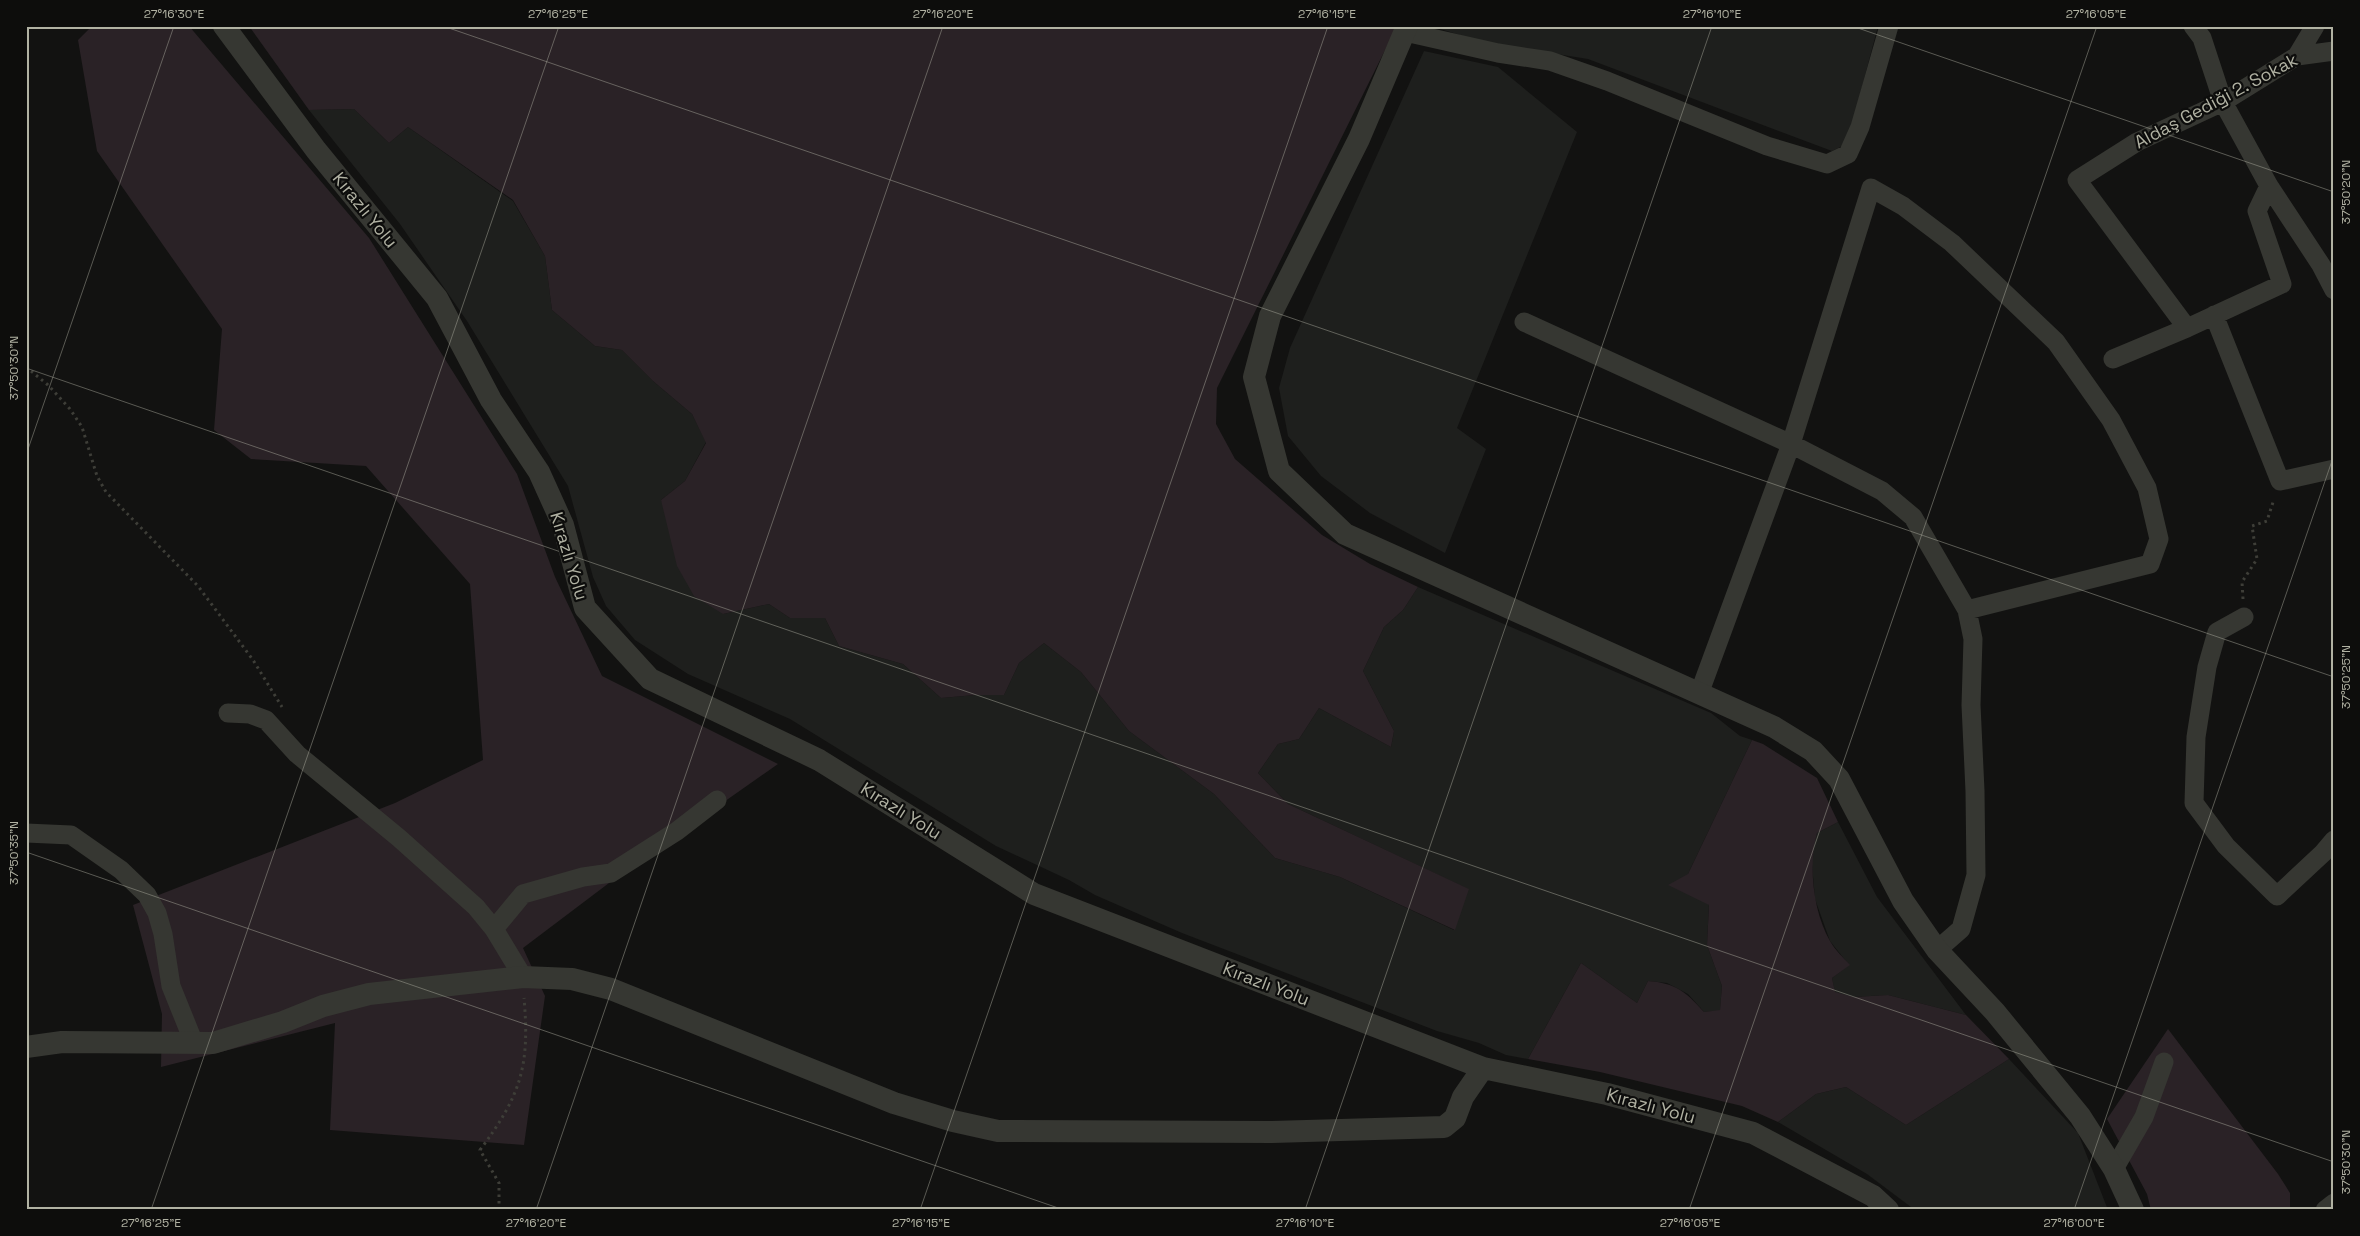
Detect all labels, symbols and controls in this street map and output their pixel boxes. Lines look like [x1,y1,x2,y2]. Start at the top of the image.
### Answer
text: 27°16'30"E [144,6,205,22]
text: 27°16'25"E [528,6,588,22]
text: 27°16'20"E [913,6,974,22]
text: 27°16'15"E [1298,6,1356,22]
text: 27°16'10"E [1683,6,1741,22]
text: 27°16'05"E [2066,6,2127,22]
street label: Aldaş Gediği 2. Sokak [2130,48,2302,153]
text: 37°50'20"N [2338,160,2354,224]
street label: Kırazlı Yolu [328,167,403,252]
text: 37°50'30"N [6,336,22,400]
street label: Kırazlı Yolu [545,509,594,603]
text: 37°50'25"N [2338,645,2354,709]
street label: Kırazlı Yolu [857,777,946,844]
text: 37°50'35"N [6,821,22,885]
street label: Kırazlı Yolu [1220,957,1313,1011]
street label: Kırazlı Yolu [1604,1083,1698,1128]
text: 37°50'30"N [2338,1130,2354,1194]
text: 27°16'25"E [121,1215,181,1231]
text: 27°16'20"E [506,1215,567,1231]
text: 27°16'15"E [892,1215,950,1231]
text: 27°16'10"E [1276,1215,1334,1231]
text: 27°16'05"E [1660,1215,1721,1231]
text: 27°16'00"E [2043,1215,2105,1231]

